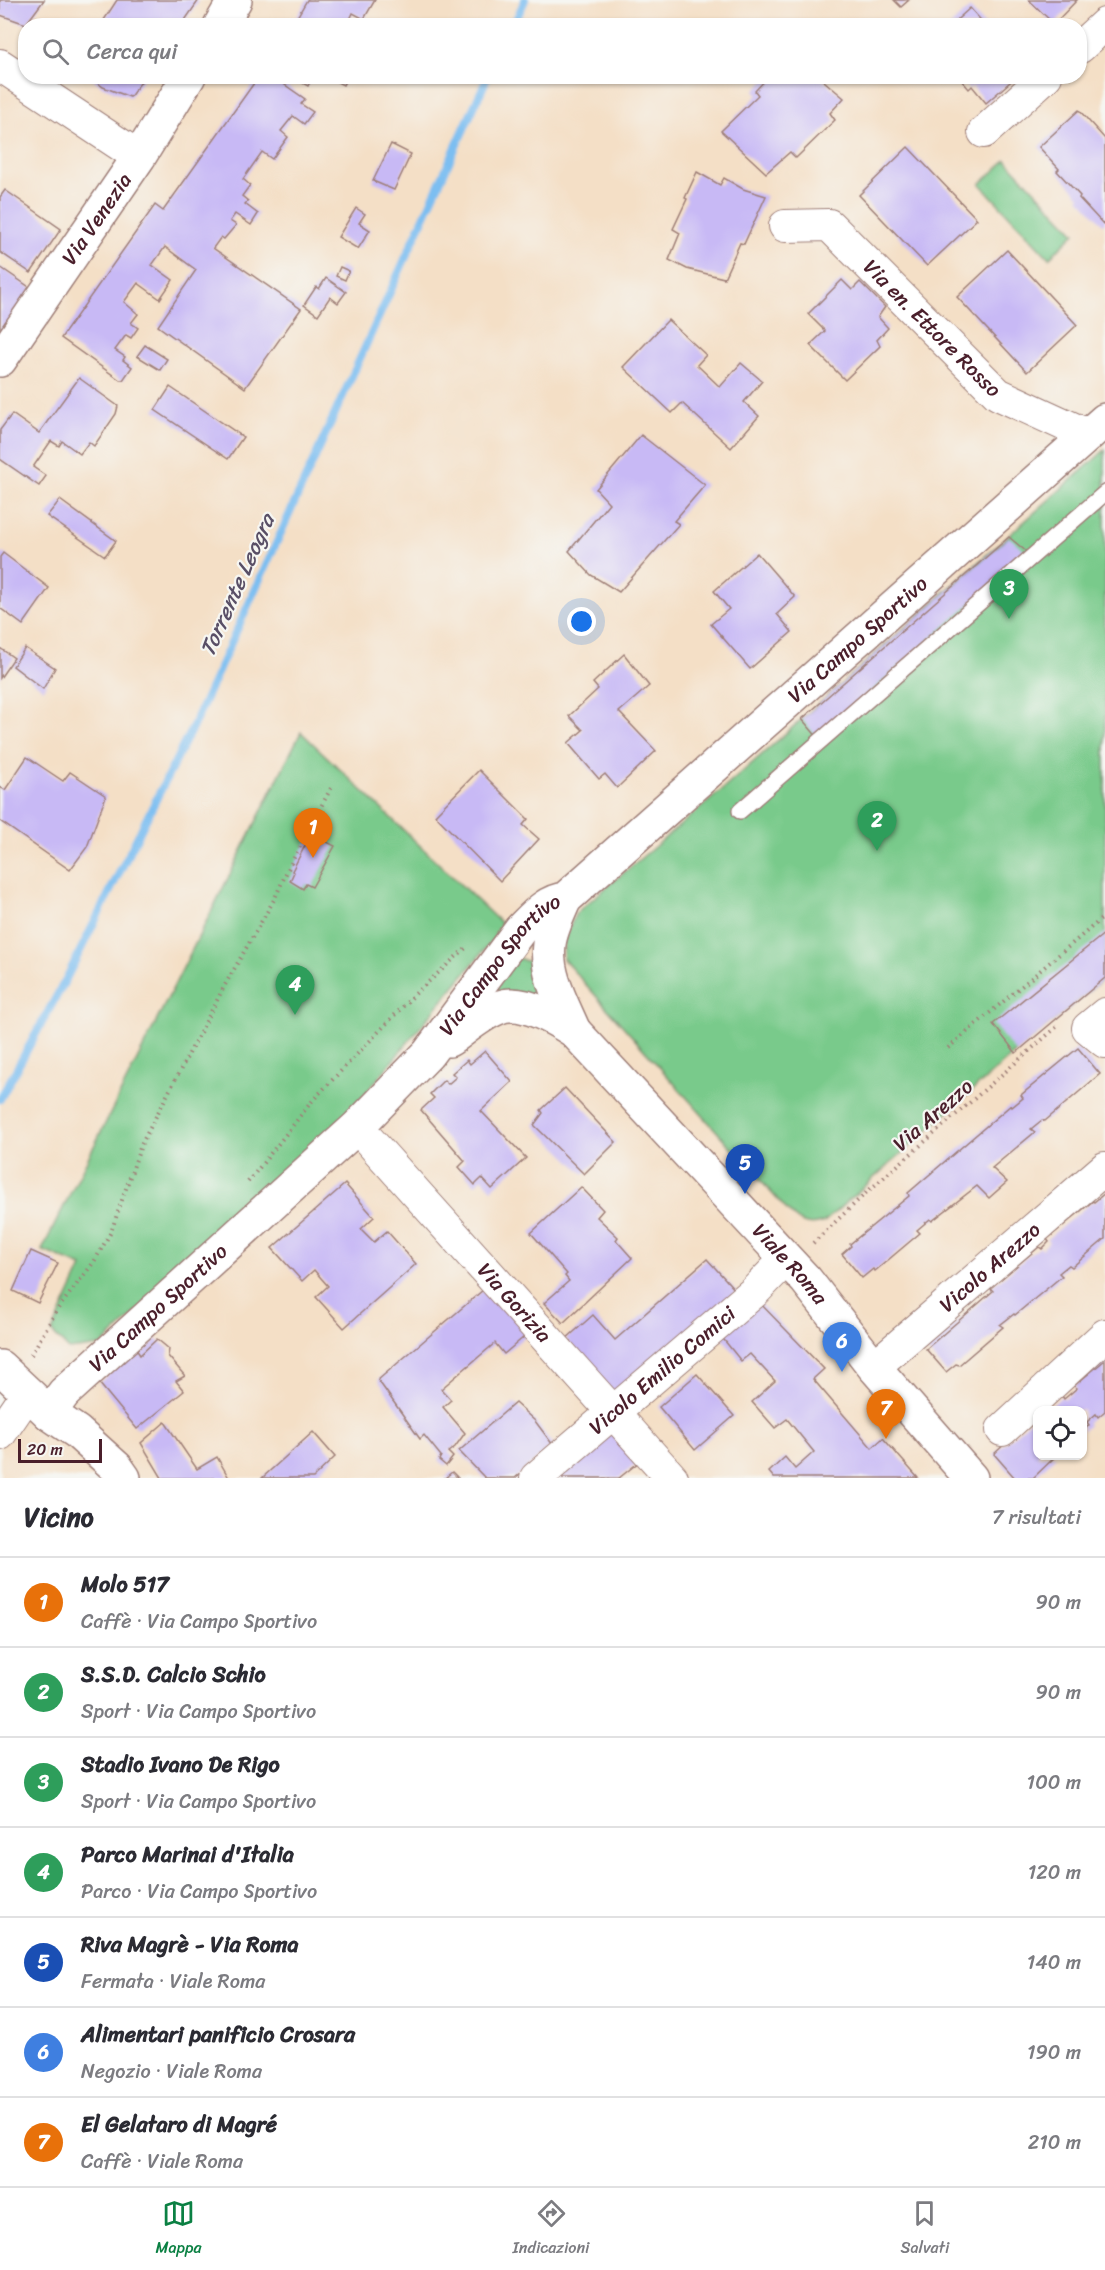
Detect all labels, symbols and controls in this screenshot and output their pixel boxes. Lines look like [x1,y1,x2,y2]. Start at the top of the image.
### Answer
search box [18,18,1087,84]
text: Cerca qui [87,32,177,71]
icon: search [39,35,72,68]
street label: Via Venezia [51,164,142,273]
street label: Via en. Ettore Rosso [854,250,1011,407]
water label: Torrente Leogra [188,506,287,663]
street label: Via Campo Sportivo [778,566,937,713]
pin: 3 [990,570,1028,619]
your location [567,607,596,636]
pin: 2 [858,802,896,851]
pin: 1 [294,808,332,858]
street label: Via Campo Sportivo [428,882,567,1044]
pin: 4 [276,966,314,1015]
street label: Via Arezzo [884,1068,982,1161]
pin: 5 [726,1144,764,1194]
street label: Vicolo Arezzo [930,1212,1050,1322]
street label: Viale Roma [742,1214,838,1314]
street label: Via Campo Sportivo [79,1233,237,1382]
street label: Via Gorizia [468,1253,562,1352]
street label: Vicolo Emilio Comici [580,1295,746,1445]
pin: 6 [822,1322,862,1372]
pin: 7 [866,1390,906,1439]
map controls [1033,1406,1087,1460]
button: locate [1033,1406,1087,1460]
text: 20 m [27,1435,63,1464]
scale bar [18,1436,102,1464]
text: Vicino [24,1494,94,1540]
text: 7 risultati [992,1500,1081,1535]
text: Molo 517 [81,1565,169,1604]
text: 1 [39,1585,48,1620]
text: 90 m [1036,1585,1081,1620]
text: Caffè · Via Campo Sportivo [81,1604,317,1639]
text: S.S.D. Calcio Schio [81,1655,266,1694]
text: 2 [38,1675,49,1710]
text: 90 m [1036,1675,1081,1710]
text: Sport · Via Campo Sportivo [81,1694,316,1729]
text: Stadio Ivano De Rigo [81,1745,280,1784]
text: 3 [38,1765,49,1800]
text: 100 m [1027,1765,1081,1800]
text: Sport · Via Campo Sportivo [81,1784,316,1819]
text: Parco Marinai d'Italia [81,1835,294,1874]
text: 4 [37,1855,50,1890]
text: 120 m [1028,1855,1081,1890]
text: Parco · Via Campo Sportivo [81,1874,317,1909]
text: Riva Magrè - Via Roma [81,1925,298,1964]
text: 5 [37,1945,50,1980]
text: 140 m [1027,1945,1081,1980]
text: Fermata · Viale Roma [81,1964,265,1999]
text: Alimentari panificio Crosara [81,2015,355,2054]
text: 6 [38,2035,49,2070]
text: 190 m [1027,2035,1081,2070]
text: Negozio · Viale Roma [81,2054,262,2089]
text: El Gelataro di Magré [81,2105,277,2144]
text: 7 [38,2125,49,2160]
text: 210 m [1028,2125,1081,2160]
text: Caffè · Viale Roma [81,2144,243,2179]
tab: Mappa [155,2197,202,2262]
tab: Indicazioni [513,2197,590,2262]
tab: Salvati [901,2197,949,2262]

